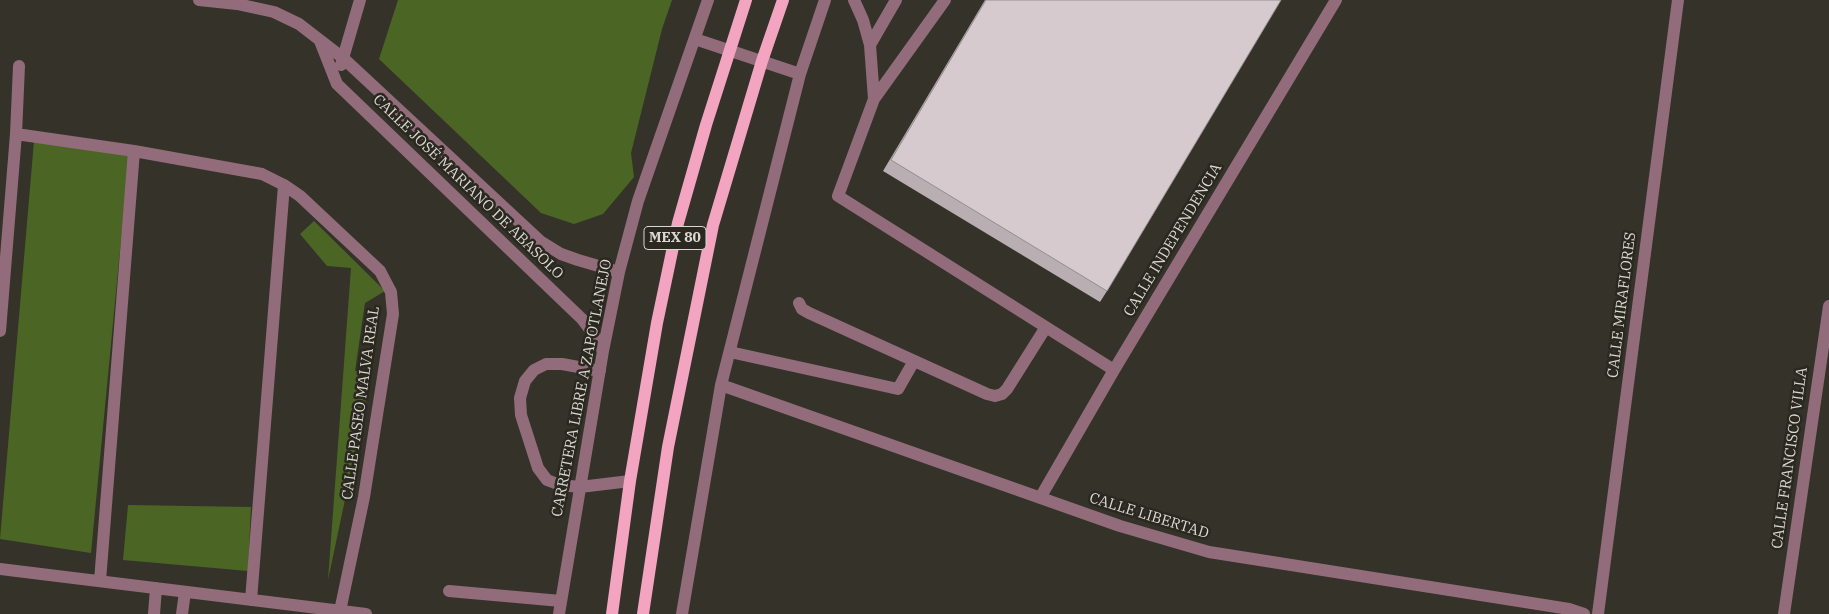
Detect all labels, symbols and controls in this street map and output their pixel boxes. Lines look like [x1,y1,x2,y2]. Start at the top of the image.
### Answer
street label: CALLE JOSÉ MARIANO DE ABASOLO [369,91,567,283]
street label: CALLE INDEPENDENCIA [1120,160,1226,320]
road number: MEX 80 [644,227,706,250]
street label: CALLE MIRAFLORES [1604,231,1640,379]
street label: CARRETERA LIBRE A ZAPOTLANEJO [548,258,616,518]
street label: CALLE PASEO MALVA REAL [338,305,384,501]
street label: CALLE FRANCISCO VILLA [1768,366,1812,550]
street label: CALLE LIBERTAD [1087,489,1211,543]

